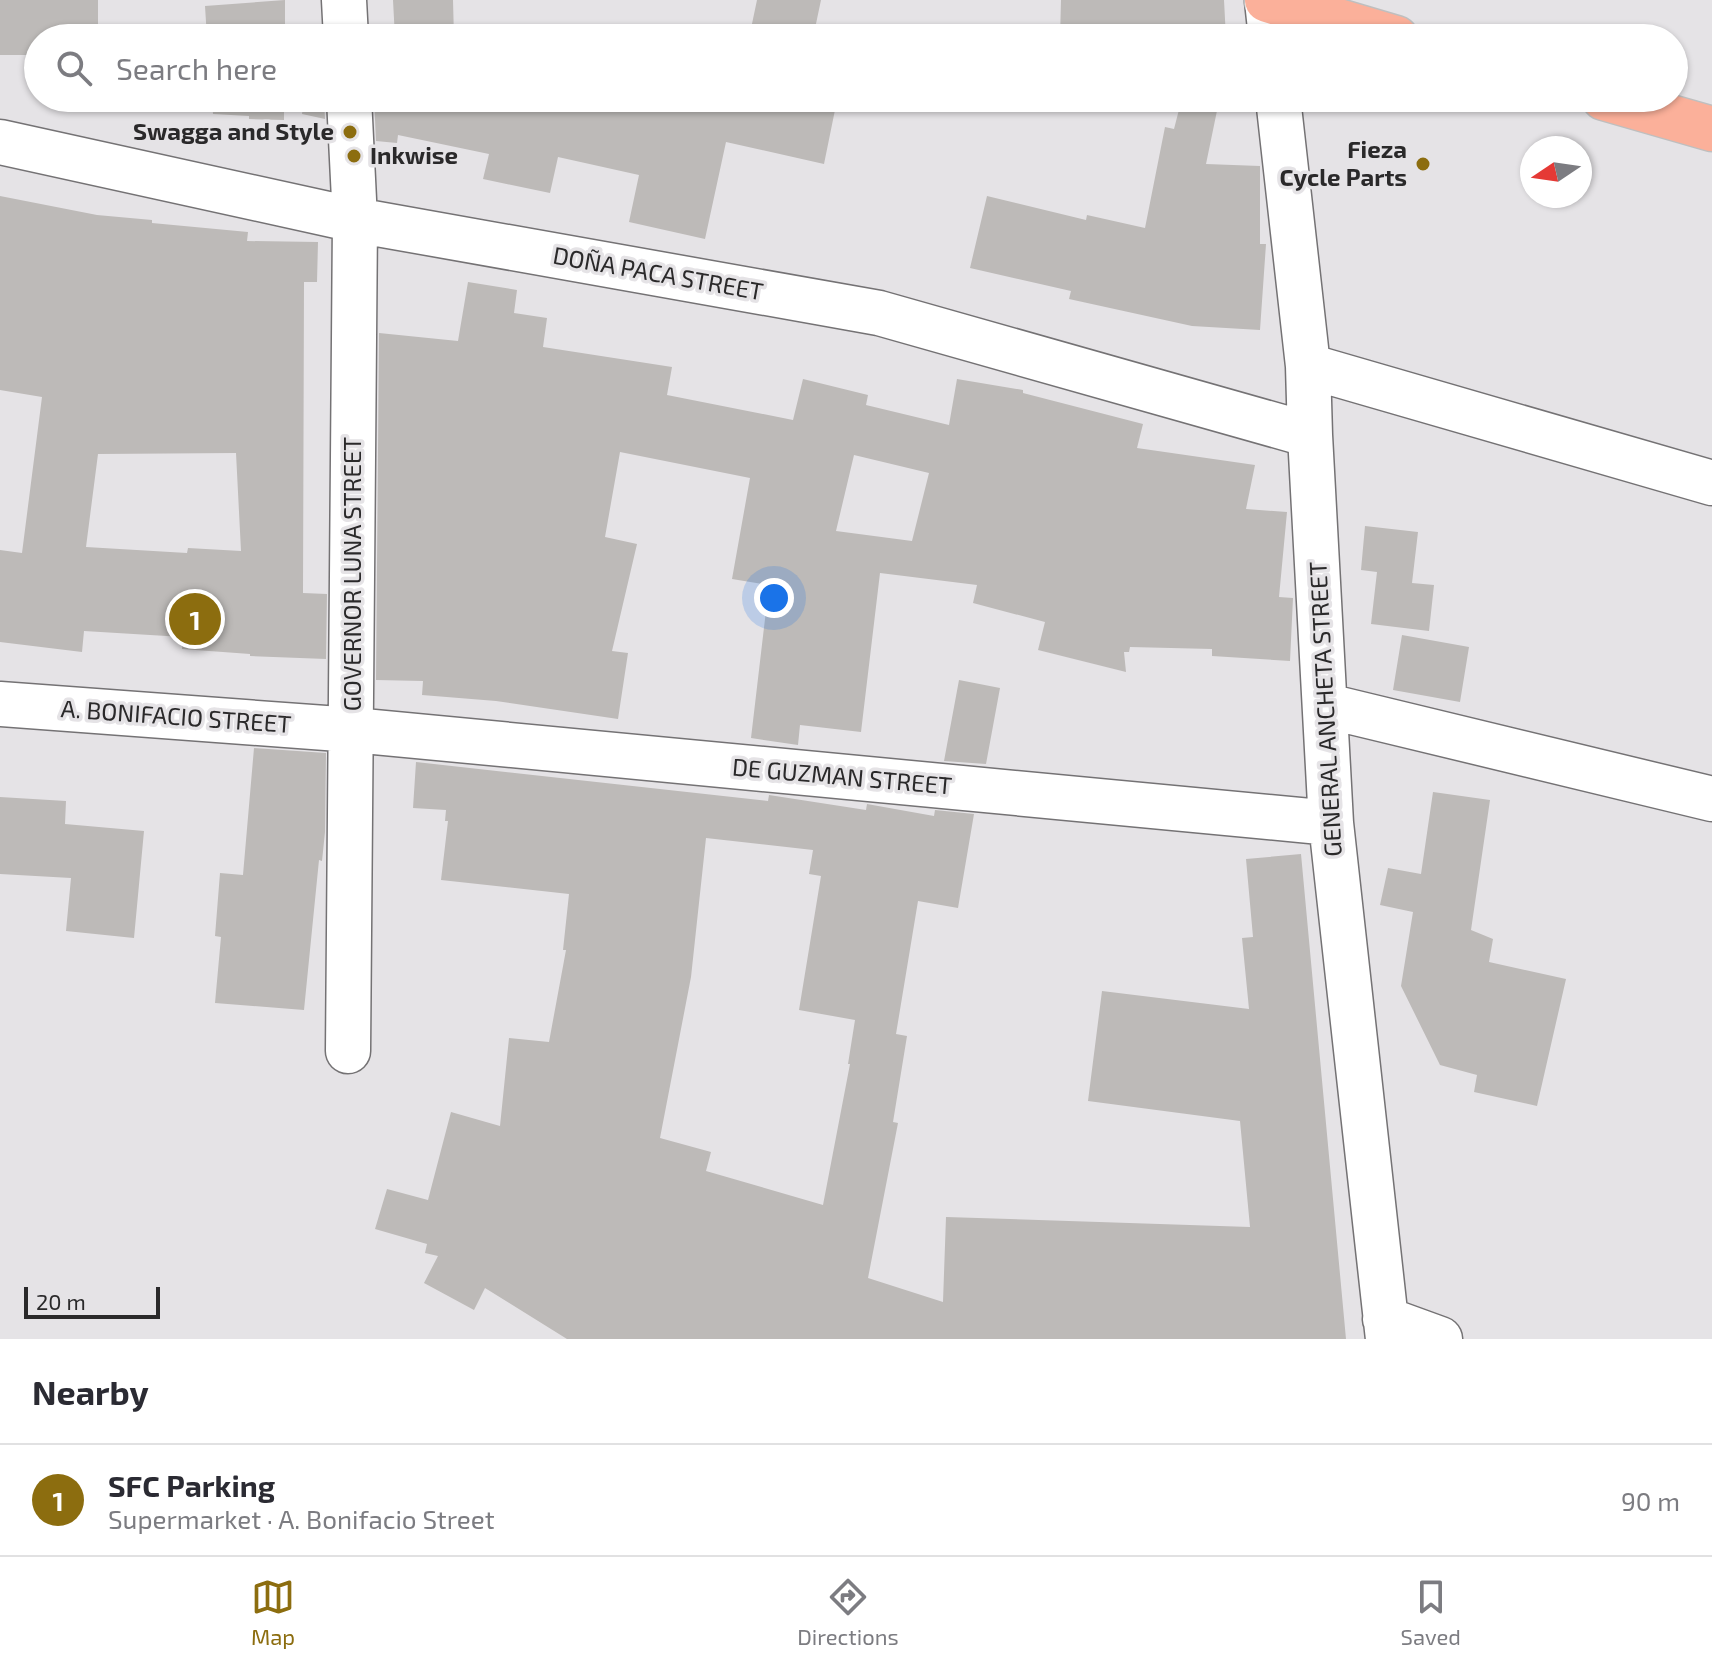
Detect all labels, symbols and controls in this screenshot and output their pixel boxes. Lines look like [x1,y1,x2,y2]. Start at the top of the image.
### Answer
search box [24,24,1688,112]
icon: search [52,46,96,90]
text: Search here [116,50,277,86]
place label: Swagga and Style [133,116,334,145]
marker: Swagga and Style [341,123,359,141]
place label: Fieza Cycle Parts [1280,134,1407,191]
north arrow [1520,136,1592,208]
place label: Inkwise [370,140,458,169]
marker: Inkwise [345,147,363,165]
marker: Fieza Cycle Parts [1414,155,1432,173]
street label: DOÑA PACA STREET [551,240,766,305]
street label: GOVERNOR LUNA STREET [337,437,366,711]
street label: GENERAL ANCHETA STREET [1302,561,1347,857]
your location [754,578,794,618]
pin: 1 [169,589,221,649]
street label: A. BONIFACIO STREET [60,693,292,738]
street label: DE GUZMAN STREET [731,751,953,800]
scale bar [24,1283,160,1319]
text: 20 m [36,1288,86,1314]
text: Nearby [32,1371,149,1412]
text: SFC Parking [108,1467,275,1503]
text: 1 [52,1485,64,1516]
text: 90 m [1621,1485,1680,1516]
text: Supermarket · A. Bonifacio Street [108,1503,495,1534]
tab: Map [251,1575,295,1649]
tab: Directions [797,1575,899,1649]
tab: Saved [1401,1575,1461,1649]

